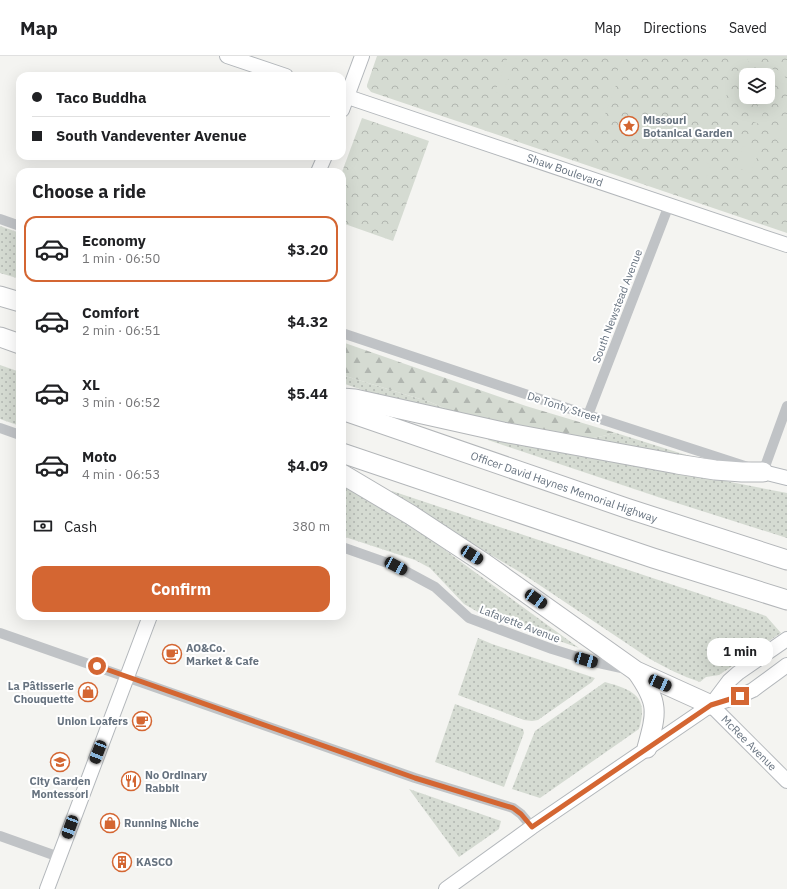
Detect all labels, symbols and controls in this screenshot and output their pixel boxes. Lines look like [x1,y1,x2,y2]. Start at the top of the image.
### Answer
text: Map [20,16,58,40]
text: Map [594,19,621,37]
text: Directions [643,19,707,37]
text: Saved [729,19,767,37]
map controls [739,68,775,104]
button: layers [739,68,775,104]
text: Taco Buddha [56,88,147,107]
place label: Missouri Botanical Garden [643,113,733,140]
place icon: Missouri Botanical Garden [618,115,640,137]
text: South Vandeventer Avenue [56,126,247,145]
street label: Shaw Boulevard [525,150,605,190]
text: Choose a ride [32,180,146,203]
icon: car [34,231,70,267]
text: Economy [82,231,146,250]
text: $3.20 [287,240,328,259]
street label: South Newstead Avenue [589,247,645,365]
text: 1 min · 06:50 [82,250,160,267]
icon: car [34,303,70,339]
text: Comfort [82,303,139,322]
text: $4.32 [287,312,328,331]
text: 2 min · 06:51 [82,322,160,339]
icon: car [34,375,70,411]
text: XL [82,375,100,394]
text: $5.44 [287,384,328,403]
street label: De Tonty Street [526,389,602,425]
text: 3 min · 06:52 [82,394,160,411]
icon: car [34,447,70,483]
text: Moto [82,447,117,466]
street label: Officer David Haynes Memorial Highway [469,448,660,526]
text: $4.09 [287,456,328,475]
text: 4 min · 06:53 [82,466,160,483]
icon: cash [32,515,54,537]
text: Cash [64,517,97,536]
text: 380 m [292,518,330,535]
car [459,543,485,567]
car [383,555,409,577]
button: Confirm [32,566,330,612]
car [523,587,549,611]
street label: Lafayette Avenue [478,602,562,646]
callout: 1 min [707,638,773,666]
place label: AO&Co. Market & Cafe [186,641,259,668]
cafe icon: AO&Co. Market & Cafe [161,643,183,665]
text: 1 min [723,643,757,660]
car [573,651,599,669]
route start [88,657,106,675]
car [647,673,673,693]
place label: La Pâtisserie Chouquette [8,679,74,706]
shop icon: La Pâtisserie Chouquette [77,681,99,703]
route end [731,687,749,705]
cafe icon: Union Loafers [131,710,153,732]
street label: McRee Avenue [718,712,780,774]
place label: Union Loafers [57,714,128,728]
car [88,739,108,765]
school or university icon: City Garden Montessori [49,751,71,773]
place label: No Ordinary Rabbit [145,768,207,795]
restaurant icon: No Ordinary Rabbit [120,770,142,792]
place label: City Garden Montessori [30,774,90,801]
shop icon: Running Niche [99,812,121,834]
car [60,814,80,840]
place label: Running Niche [124,816,199,830]
building icon: KASCO [111,851,133,873]
place label: KASCO [136,855,173,869]

